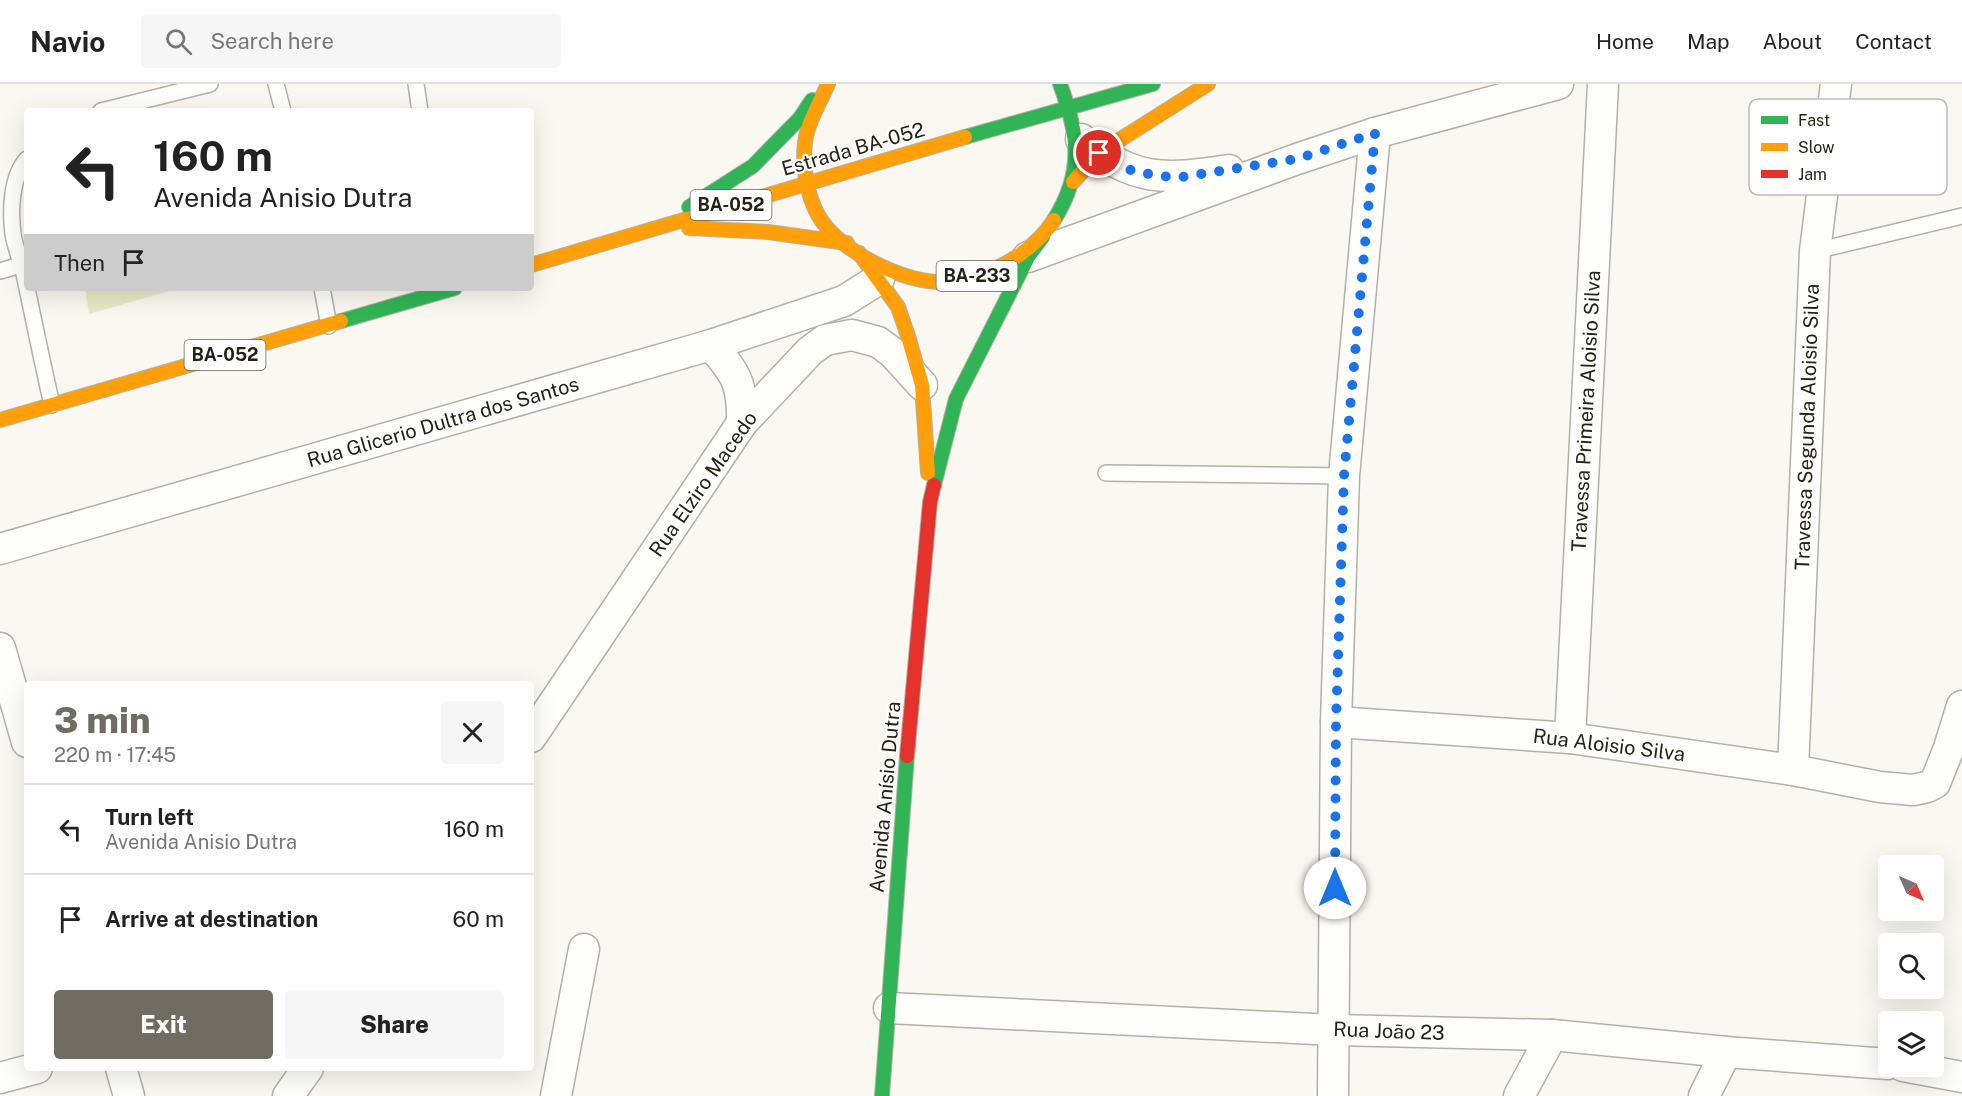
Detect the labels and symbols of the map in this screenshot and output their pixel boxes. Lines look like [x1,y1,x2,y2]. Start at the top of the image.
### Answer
legend [1749,99,1947,195]
text: Fast [1798,111,1830,130]
street label: Estrada BA-052 [779,117,927,181]
pin [1073,127,1124,178]
text: Slow [1798,138,1835,157]
text: Jam [1798,165,1827,184]
road number: BA-052 [690,190,771,220]
road number: BA-233 [936,261,1018,291]
street label: Travessa Primeira Aloisio Silva [1567,270,1605,552]
street label: Travessa Segunda Aloisio Silva [1790,283,1824,571]
road number: BA-052 [184,340,266,370]
street label: Rua Glicerio Dultra dos Santos [304,372,582,472]
street label: Rua Elziro Macedo [644,407,762,561]
street label: Avenida Anísio Dutra [865,700,905,894]
street label: Rua Aloisio Silva [1532,724,1686,766]
north arrow [1878,855,1944,921]
position arrow [1303,856,1367,920]
street label: Rua João 23 [1333,1017,1445,1045]

